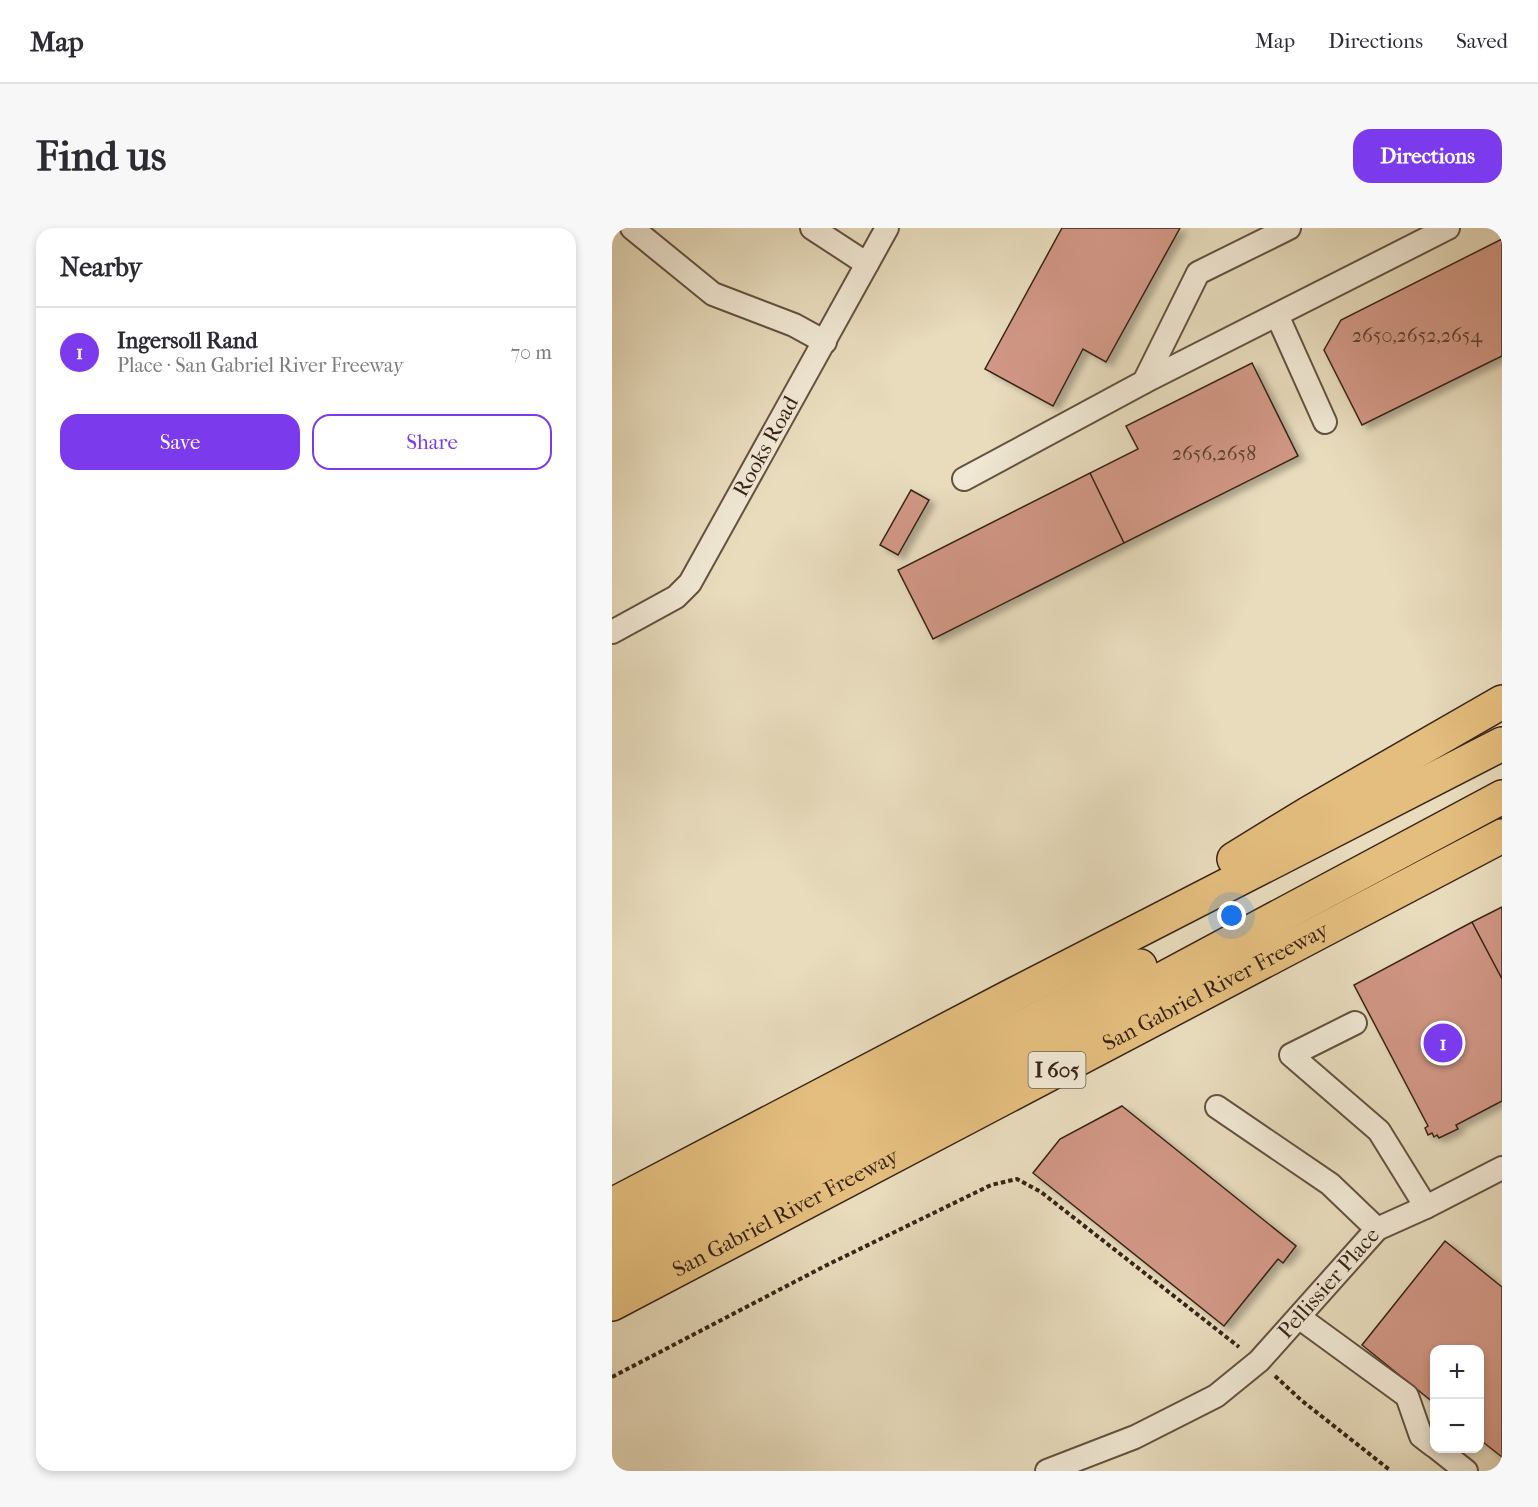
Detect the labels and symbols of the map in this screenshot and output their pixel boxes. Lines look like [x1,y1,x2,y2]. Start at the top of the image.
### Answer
house number: 2650,2652,2654 [1352,324,1483,347]
street label: Rooks Road [728,391,805,501]
house number: 2656,2658 [1172,442,1256,465]
your location [1217,901,1246,930]
street label: San Gabriel River Freeway [1098,916,1334,1057]
pin: 1 [1424,1020,1462,1066]
road number: I 605 [1028,1052,1086,1088]
street label: San Gabriel River Freeway [668,1142,904,1283]
street label: Pellissier Place [1272,1222,1385,1344]

